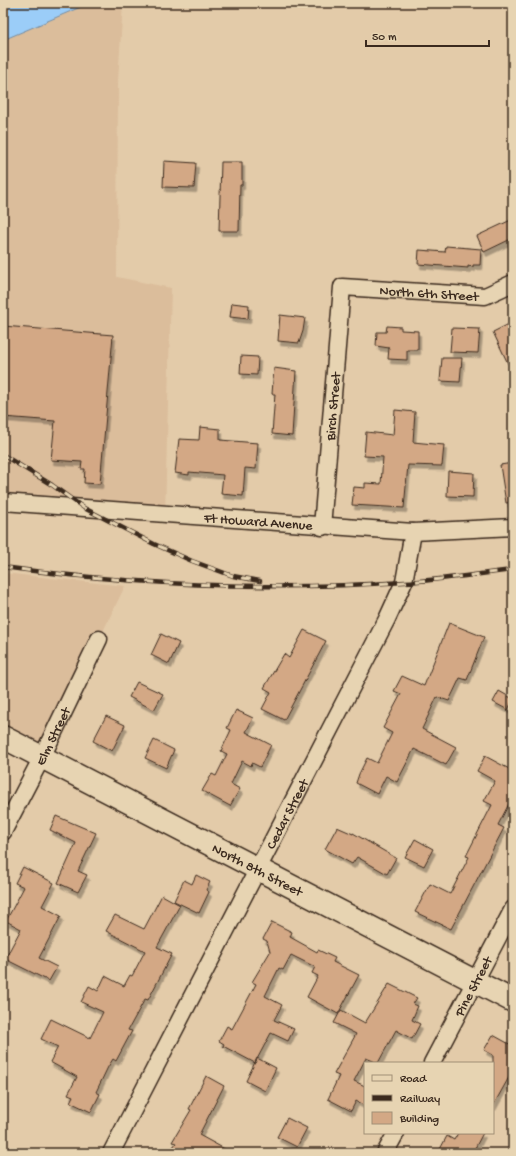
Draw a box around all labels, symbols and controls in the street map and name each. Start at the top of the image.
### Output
scale bar [366,22,489,48]
text: 50 m [372,31,397,45]
street label: North 6th Street [379,283,480,307]
street label: Birch Street [323,371,346,442]
street label: Ft Howard Avenue [202,511,314,536]
street label: Elm Street [33,704,76,769]
street label: Cedar Street [264,776,314,853]
street label: North 8th Street [209,841,306,902]
street label: Pine Street [452,953,498,1021]
legend [364,1062,494,1134]
text: Road [400,1073,427,1087]
text: Railway [400,1093,440,1107]
text: Building [399,1113,439,1127]

